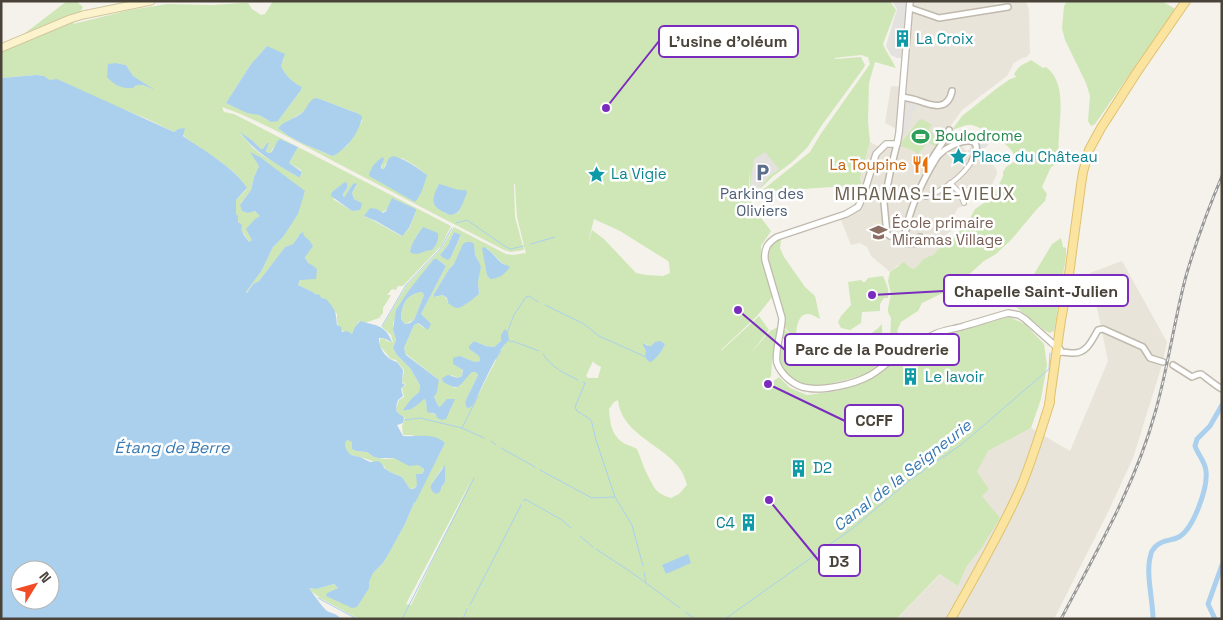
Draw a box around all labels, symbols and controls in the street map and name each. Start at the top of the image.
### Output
callout: L'usine d'oléum [659,26,798,57]
building icon: La Croix [892,29,912,49]
place label: La Croix [916,29,974,48]
text: L'usine d'oléum [669,31,787,52]
sports icon: Boulodrome [911,126,931,146]
place label: Boulodrome [935,126,1023,145]
place icon: Place du Château [948,147,968,167]
place label: Place du Château [972,147,1098,166]
place label: La Toupine [830,155,907,174]
restaurant icon: La Toupine [911,155,931,175]
parking icon: Parking des Oliviers [752,163,772,183]
place icon: La Vigie [587,164,607,184]
place label: La Vigie [611,164,667,183]
district label: MIRAMAS-LE-VIEUX [834,182,1016,205]
place label: Parking des Oliviers [720,184,804,220]
place label: École primaire Miramas Village [892,213,1003,249]
school or university icon: École primaire Miramas Village [868,222,888,242]
callout: Chapelle Saint-Julien [944,275,1128,306]
text: Chapelle Saint-Julien [954,281,1118,302]
callout: Parc de la Poudrerie [785,334,959,365]
text: Parc de la Poudrerie [795,339,949,360]
building icon: Le lavoir [901,367,921,387]
place label: Le lavoir [925,367,984,386]
callout: CCFF [845,405,903,436]
text: CCFF [855,410,893,431]
water label: Canal de la Seigneurie [829,415,976,536]
water label: Étang de Berre [115,437,230,458]
building icon: D2 [789,458,809,478]
place label: D2 [813,458,832,477]
place label: C4 [716,513,735,532]
building icon: C4 [739,513,759,533]
callout: D3 [819,545,860,576]
text: D3 [829,551,849,572]
north arrow [10,560,60,610]
text: N [35,568,55,586]

